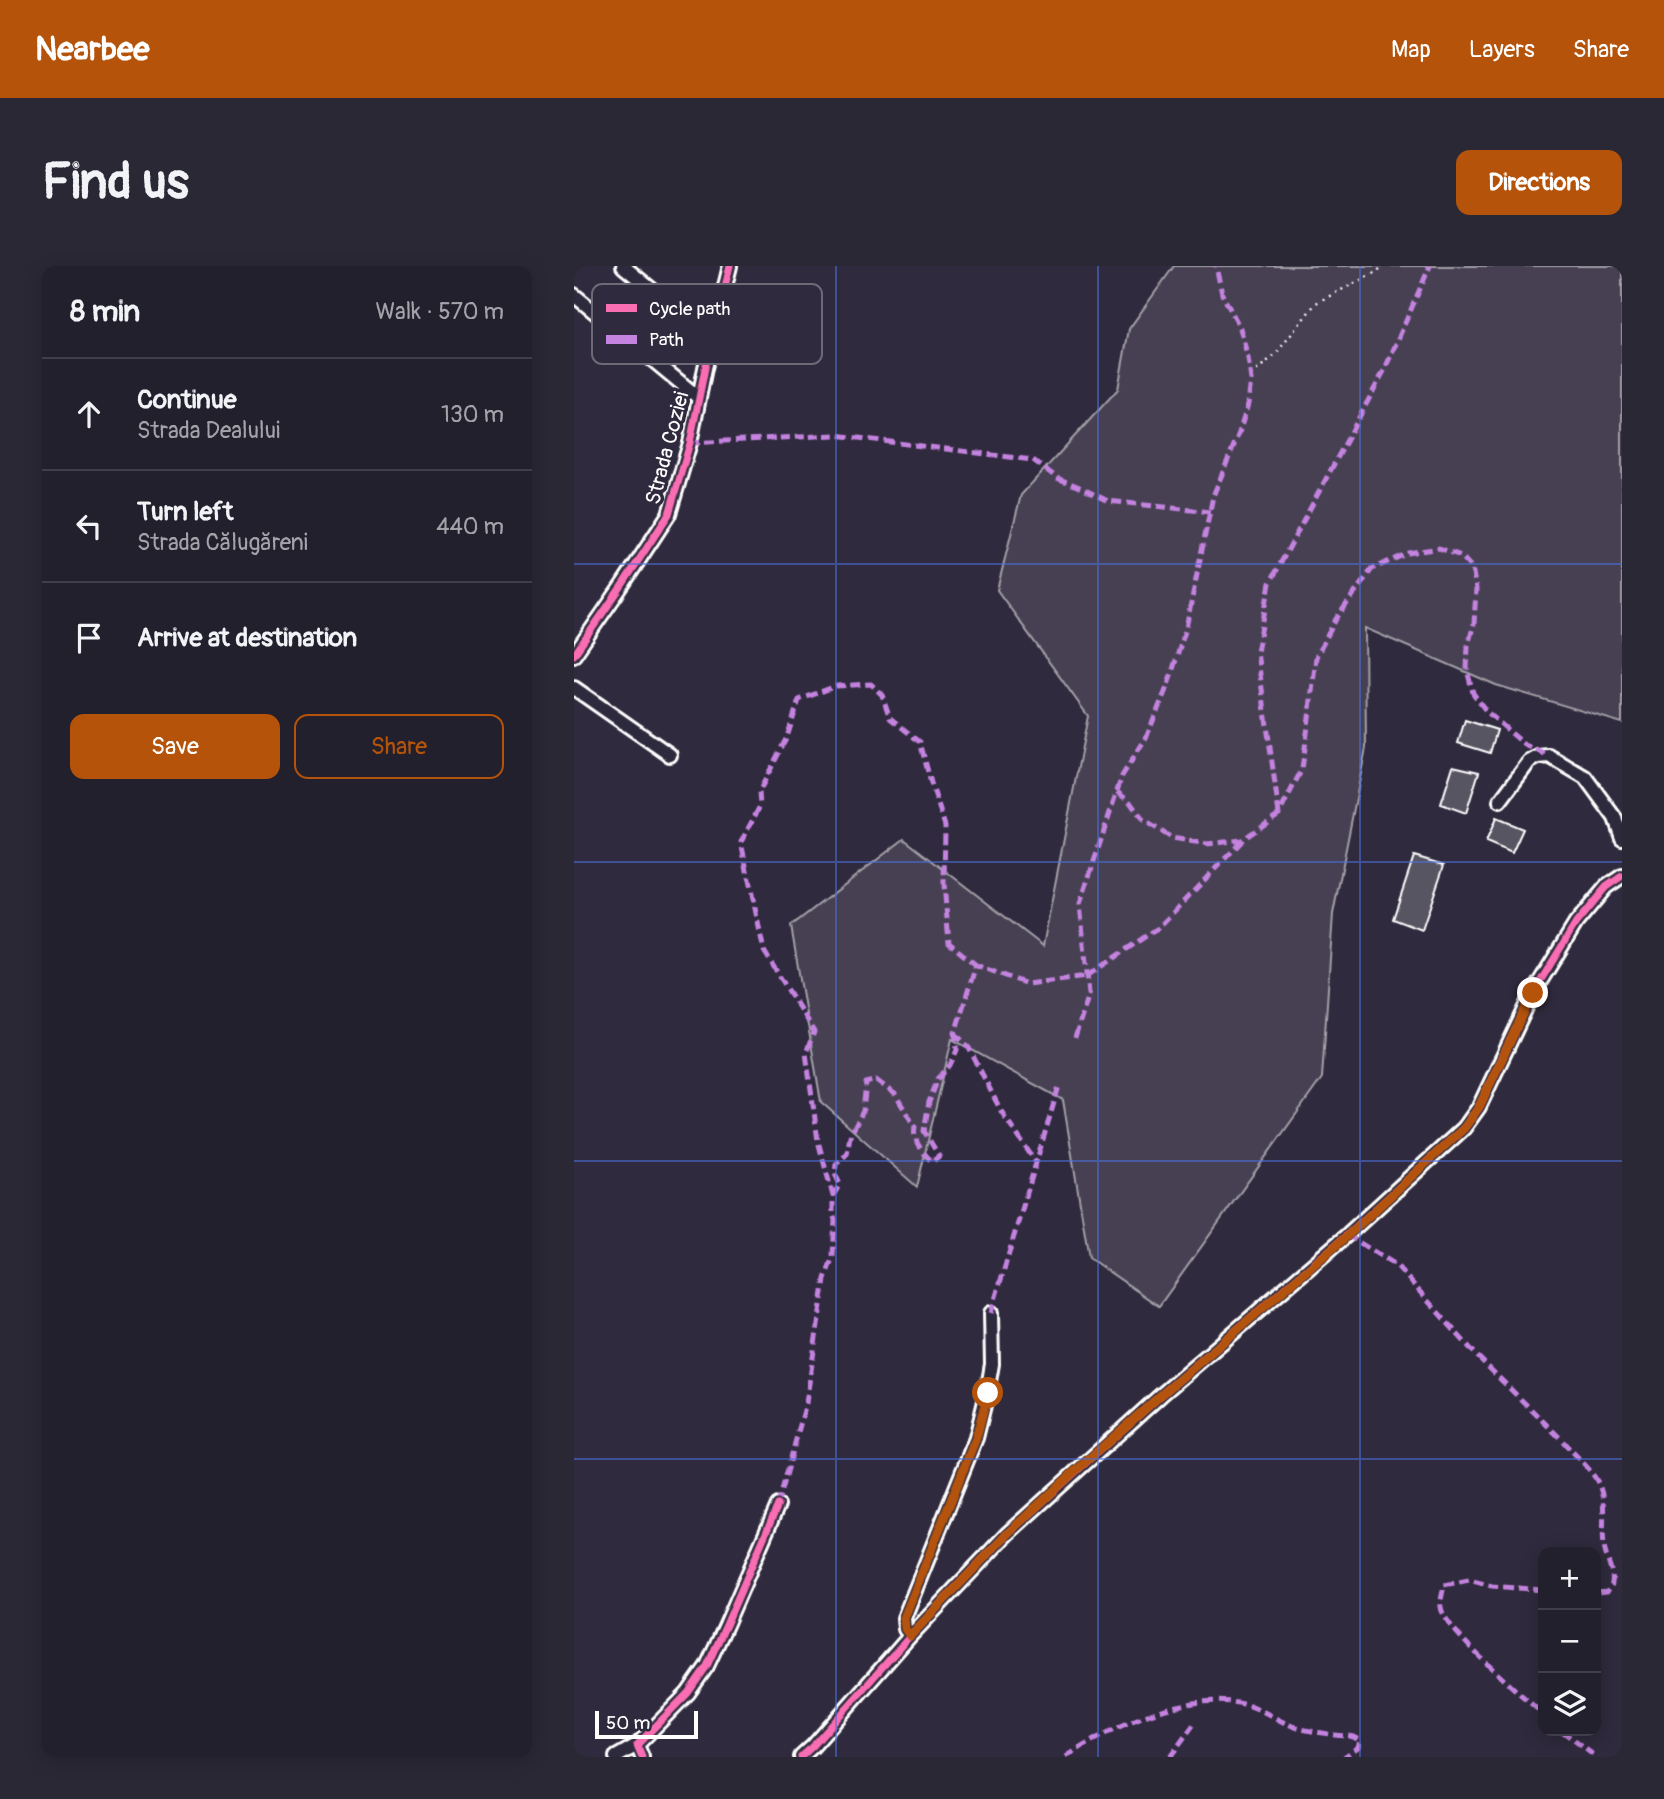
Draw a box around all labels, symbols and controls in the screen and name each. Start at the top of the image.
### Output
text: Nearbee [35,29,149,70]
text: Map [1391,35,1431,64]
text: Layers [1469,35,1535,64]
text: Share [1573,35,1629,64]
button: Directions [1456,150,1622,215]
text: Find us [42,152,189,213]
legend [592,284,822,364]
text: 8 min [70,293,140,330]
text: Walk · 570 m [375,297,504,326]
text: Cycle path [649,297,730,321]
text: Path [649,328,684,352]
text: Continue [137,384,237,416]
street label: Strada Coziei [639,389,696,507]
icon: ahead [70,395,108,433]
text: 130 m [441,400,504,429]
text: Strada Dealului [137,416,280,445]
text: Turn left [137,496,233,528]
icon: left [70,507,108,545]
text: 440 m [436,512,504,541]
text: Strada Călugăreni [137,528,308,557]
icon: arrive [70,619,108,657]
text: Arrive at destination [137,622,357,654]
button: Save [70,714,280,779]
button: Share [294,714,504,779]
route end [1517,977,1548,1008]
route start [972,1377,1003,1408]
map controls [1538,1547,1601,1736]
button: + [1538,1547,1601,1610]
button: − [1538,1610,1601,1673]
button: layers [1538,1673,1601,1736]
scale bar [595,1708,698,1740]
text: 50 m [606,1711,650,1735]

